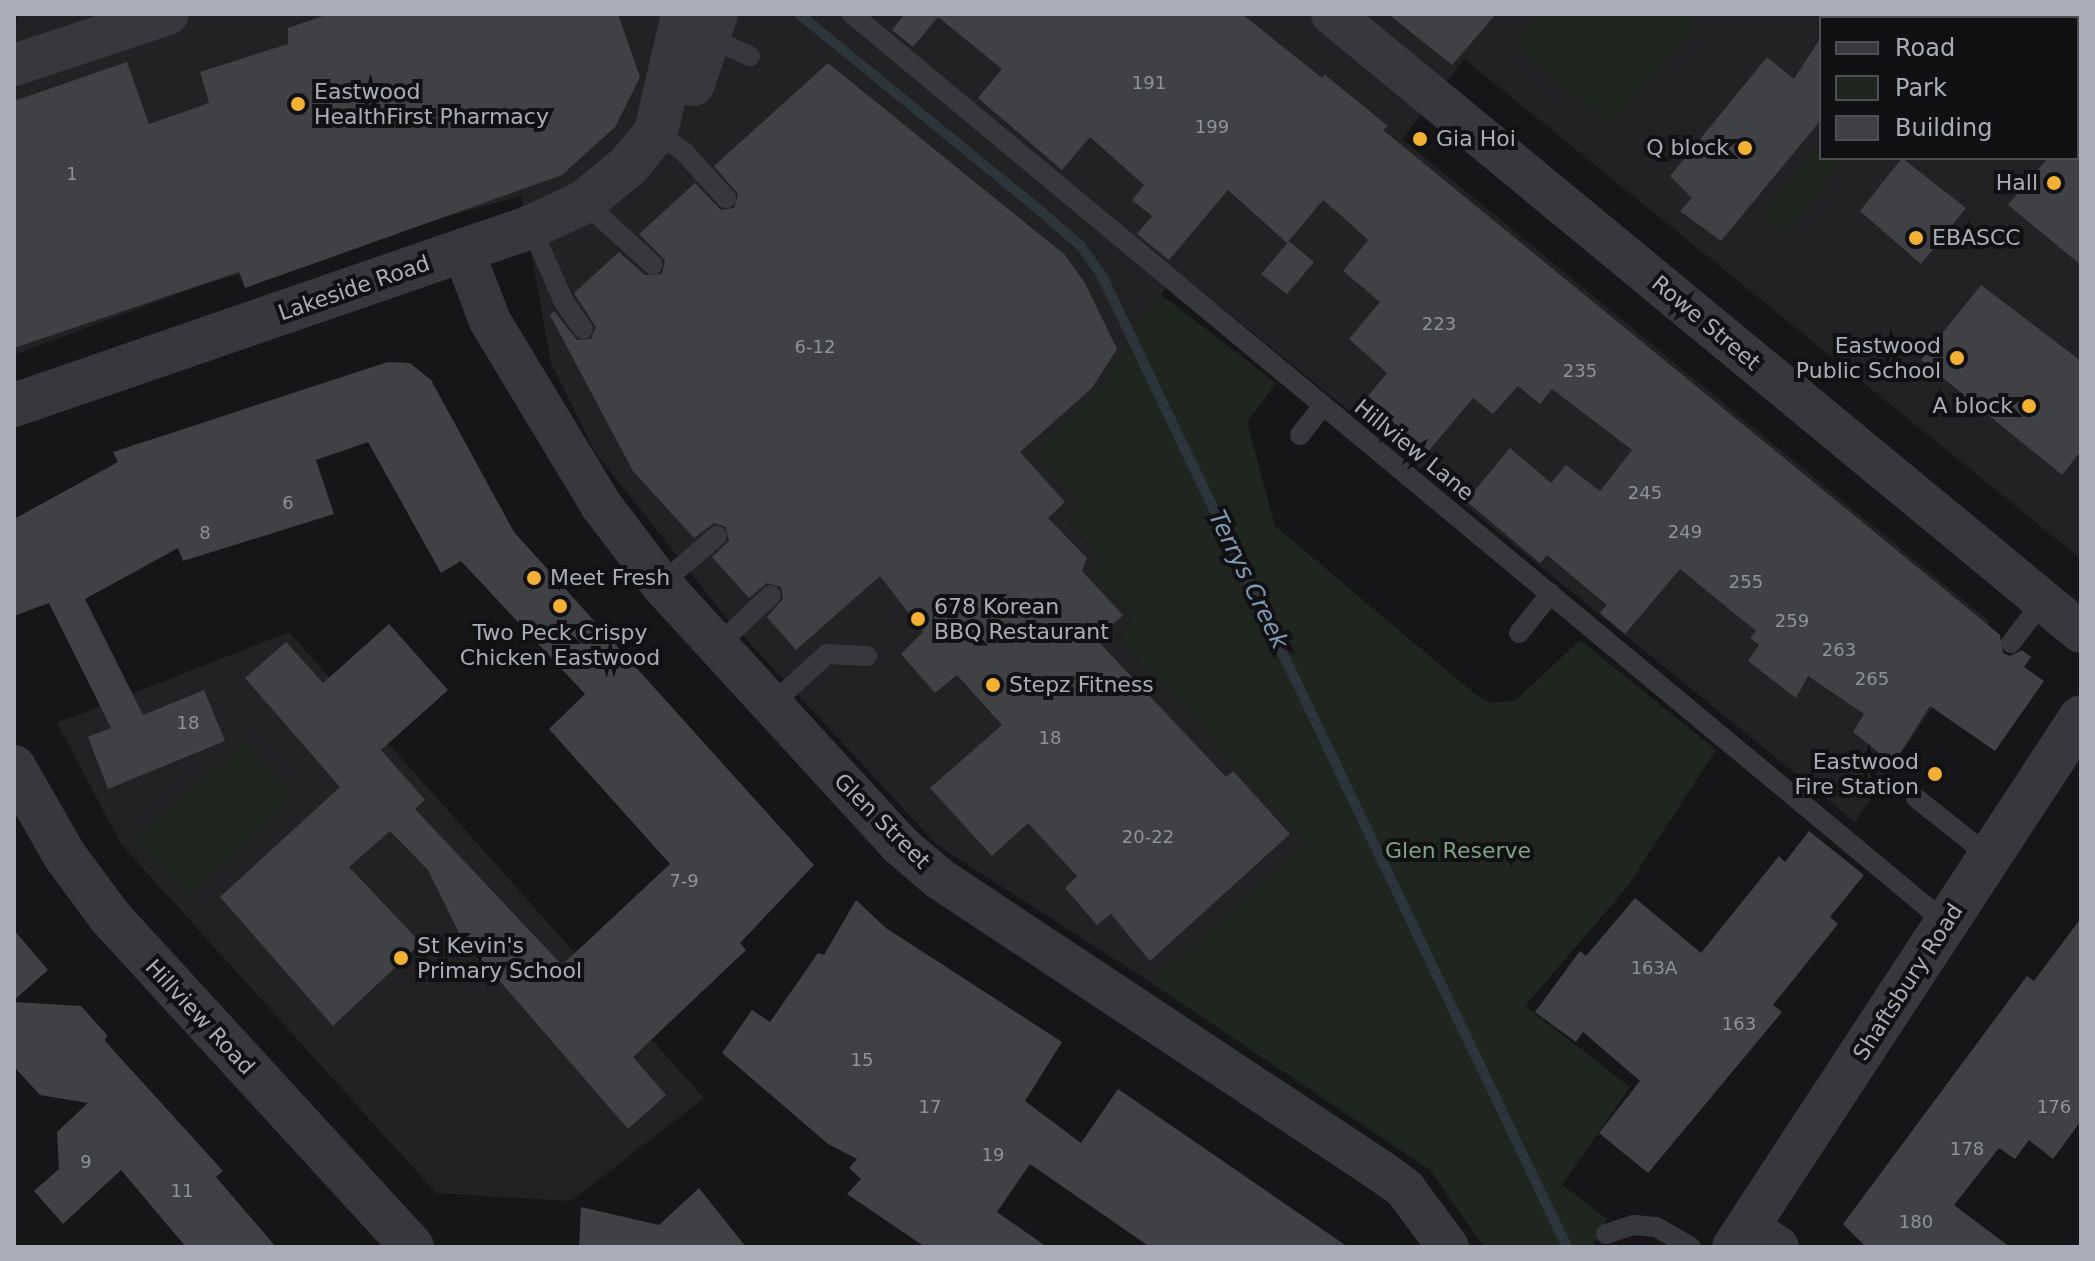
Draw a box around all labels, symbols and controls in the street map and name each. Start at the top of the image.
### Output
legend [1819,16,2079,160]
text: Road [1895,34,1955,62]
house number: 191 [1132,72,1166,94]
text: Park [1895,74,1947,102]
place label: Eastwood HealthFirst Pharmacy [314,78,549,130]
marker: Eastwood HealthFirst Pharmacy [289,95,307,113]
text: Building [1895,114,1992,142]
house number: 199 [1195,116,1229,138]
place label: Gia Hoi [1436,126,1516,152]
marker: Gia Hoi [1411,130,1429,148]
place label: Q block [1646,135,1729,161]
marker: Q block [1736,139,1754,157]
house number: 1 [66,163,78,185]
place label: Hall [1996,170,2038,196]
marker: Hall [2045,174,2063,192]
place label: EBASCC [1932,225,2021,251]
marker: EBASCC [1907,229,1925,247]
street label: Lakeside Road [275,250,433,326]
street label: Rowe Street [1647,270,1765,376]
house number: 223 [1422,313,1456,335]
place label: Eastwood Public School [1796,332,1941,384]
house number: 6-12 [795,336,835,358]
marker: Eastwood Public School [1948,349,1966,367]
house number: 235 [1563,360,1597,382]
place label: A block [1933,393,2013,419]
street label: Hillview Lane [1349,394,1479,506]
marker: A block [2020,397,2038,415]
house number: 245 [1628,482,1662,504]
house number: 6 [282,492,294,514]
water label: Terrys Creek [1202,506,1294,654]
house number: 249 [1668,521,1702,543]
house number: 8 [199,522,211,544]
place label: Meet Fresh [550,565,670,591]
marker: Meet Fresh [525,569,543,587]
house number: 255 [1729,571,1763,593]
place label: 678 Korean BBQ Restaurant [934,593,1109,644]
marker: Two Peck Crispy Chicken Eastwood [551,597,569,615]
marker: 678 Korean BBQ Restaurant [909,610,927,628]
house number: 259 [1775,610,1809,632]
place label: Two Peck Crispy Chicken Eastwood [460,619,660,670]
house number: 263 [1822,639,1856,661]
house number: 265 [1855,668,1889,690]
place label: Stepz Fitness [1009,672,1154,698]
marker: Stepz Fitness [984,676,1002,694]
house number: 18 [177,712,199,734]
house number: 18 [1039,727,1061,749]
place label: Eastwood Fire Station [1795,748,1919,800]
marker: Eastwood Fire Station [1926,765,1944,783]
street label: Glen Street [829,768,935,874]
house number: 20-22 [1122,826,1174,848]
park label: Glen Reserve [1385,838,1531,864]
house number: 7-9 [669,870,699,892]
street label: Shaftsbury Road [1848,899,1968,1065]
place label: St Kevin's Primary School [417,932,582,984]
marker: St Kevin's Primary School [392,949,410,967]
street label: Hillview Road [140,954,260,1080]
house number: 163A [1631,957,1677,979]
house number: 163 [1722,1013,1756,1035]
house number: 15 [851,1049,873,1071]
house number: 17 [919,1096,941,1118]
house number: 176 [2037,1096,2071,1118]
house number: 178 [1950,1138,1984,1160]
house number: 19 [982,1144,1004,1166]
house number: 9 [80,1151,92,1173]
house number: 11 [171,1180,193,1202]
house number: 180 [1899,1211,1933,1233]

